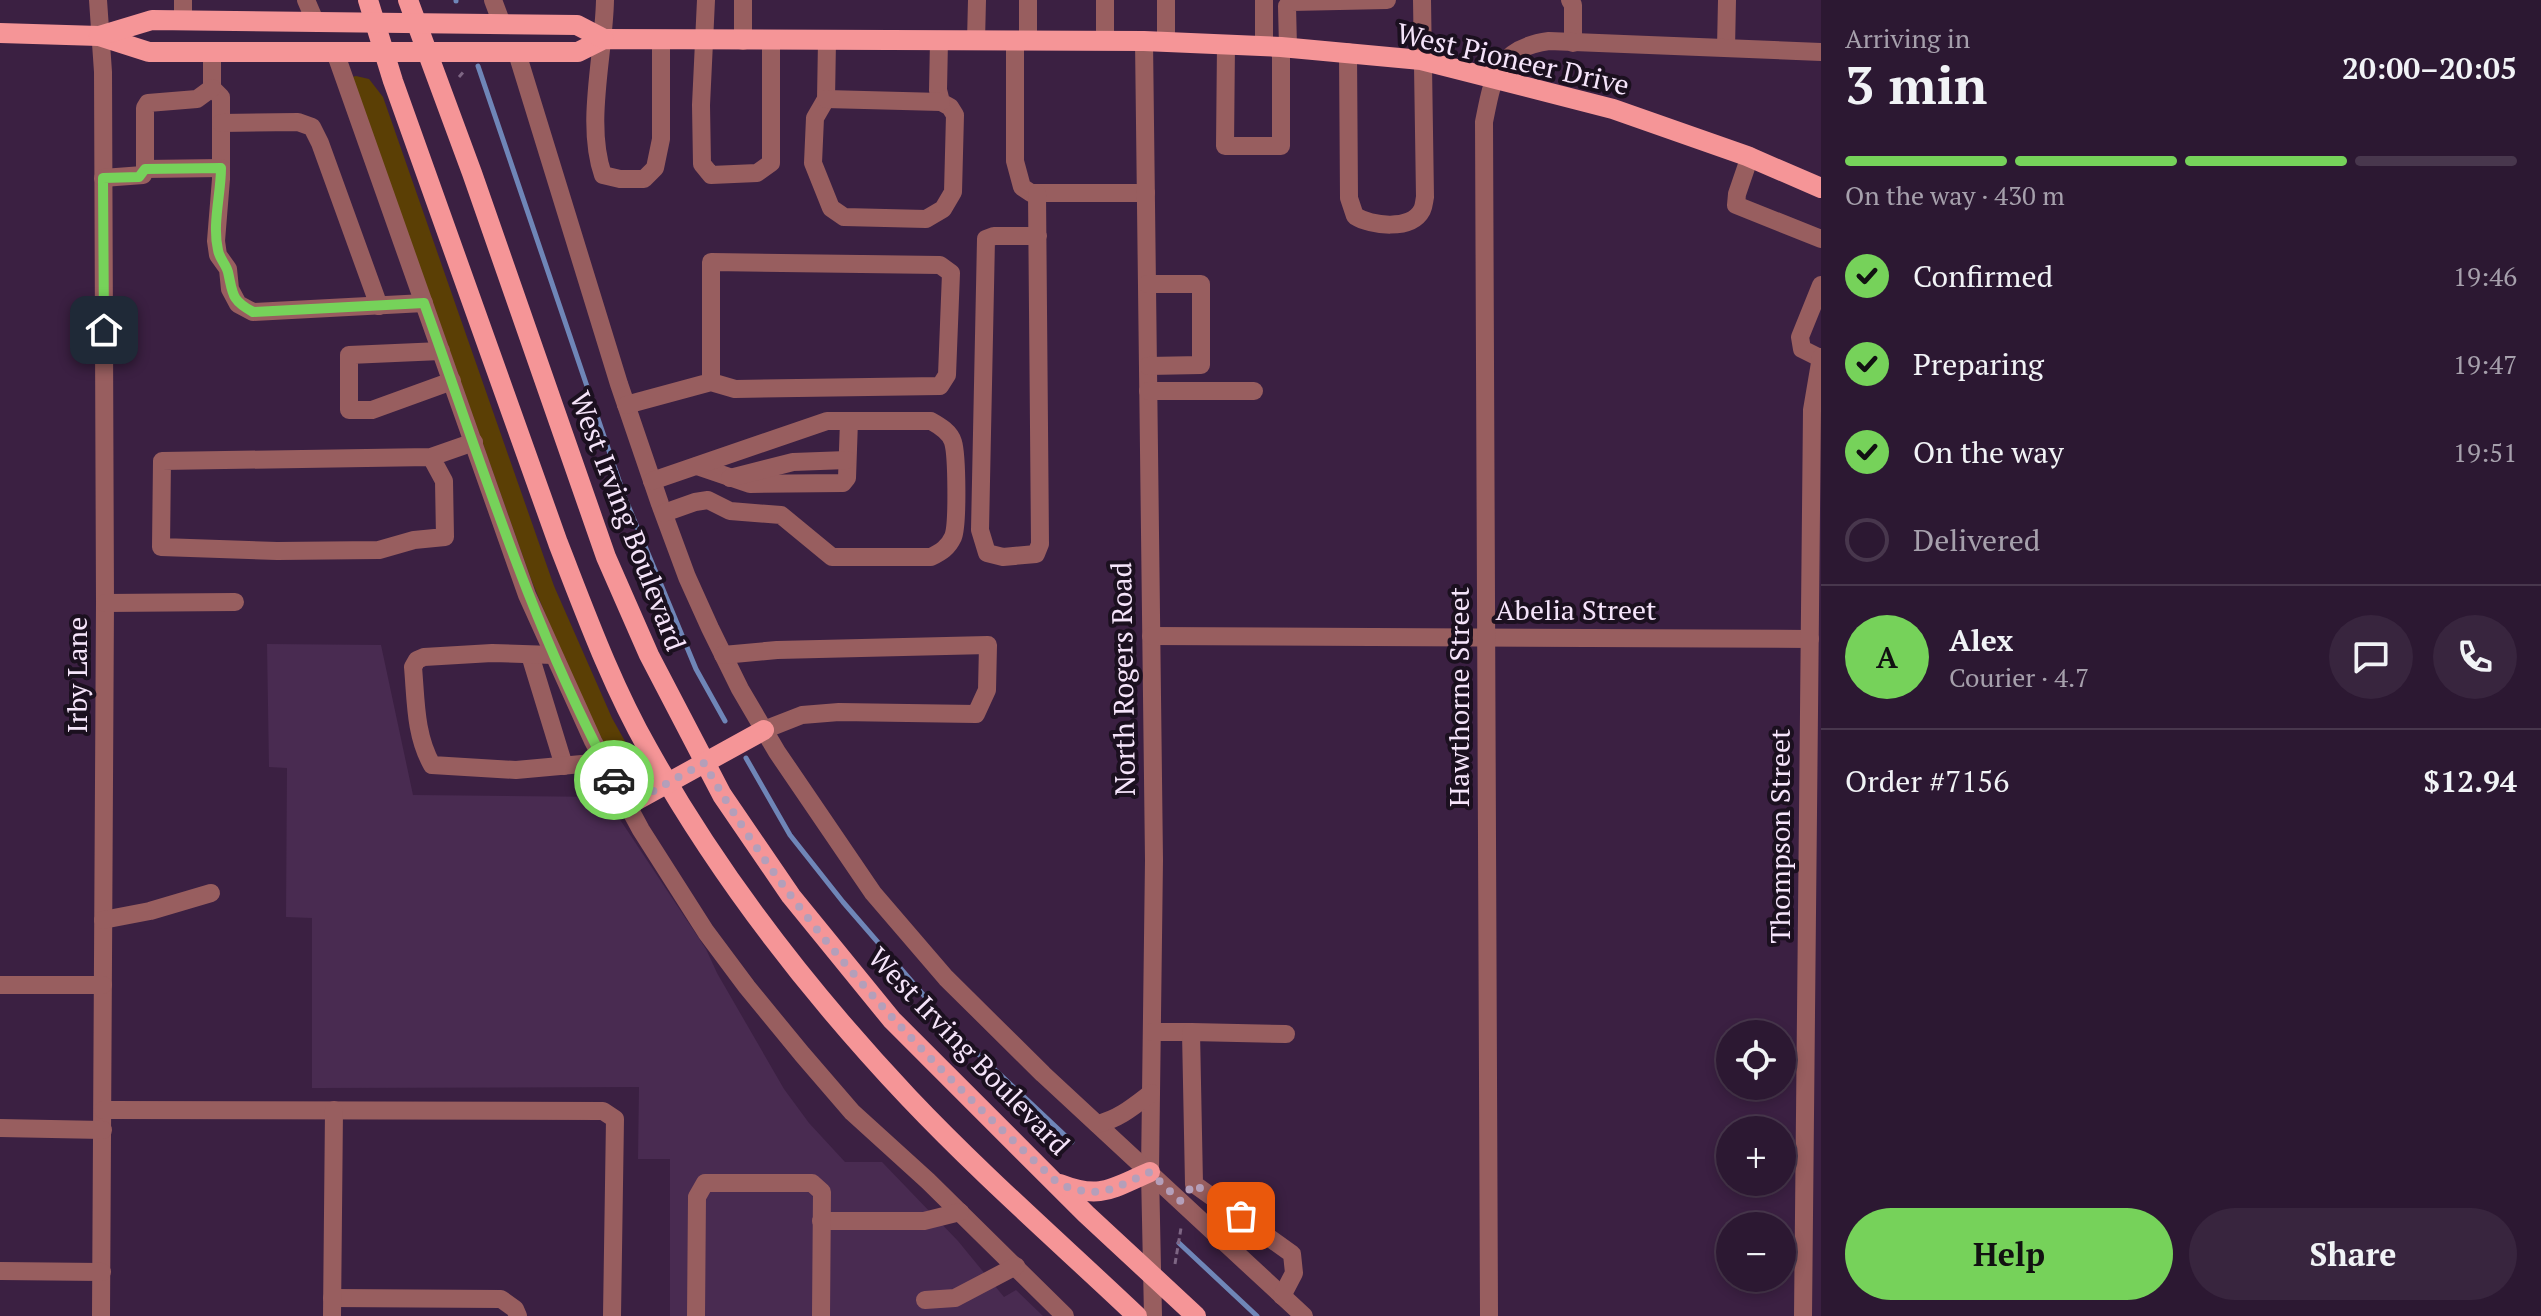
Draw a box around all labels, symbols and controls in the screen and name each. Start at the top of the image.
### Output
street label: West Pioneer Drive [1393,14,1633,103]
text: Arriving in [1845,21,1970,55]
text: 20:00–20:05 [2342,48,2517,88]
text: 3 min [1845,50,1987,119]
text: On the way · 430 m [1845,178,2065,212]
icon: check [1845,254,1889,298]
text: Confirmed [1913,256,2053,296]
text: 19:46 [2453,259,2517,293]
pin [70,296,138,364]
icon: home [82,308,126,352]
icon: check [1845,342,1889,386]
text: Preparing [1913,344,2044,384]
text: 19:47 [2453,347,2517,381]
street label: West Irving Boulevard [562,386,695,656]
icon: check [1845,430,1889,474]
text: On the way [1913,432,2064,472]
text: 19:51 [2453,435,2517,469]
text: Delivered [1913,520,2040,560]
street label: North Rogers Road [1102,562,1143,796]
street label: Hawthorne Street [1440,586,1477,807]
street label: Abelia Street [1496,591,1657,628]
button: chat [2329,615,2413,699]
button: phone [2433,615,2517,699]
street label: Irby Lane [58,617,95,733]
text: Alex [1949,620,2013,660]
text: A [1876,637,1898,677]
text: Courier · 4.7 [1949,660,2089,694]
street label: Thompson Street [1761,728,1798,944]
courier [574,740,654,820]
icon: car [592,758,636,802]
text: Order #7156 [1845,761,2009,801]
text: $12.94 [2423,761,2517,801]
street label: West Irving Boulevard [861,939,1078,1162]
map controls [1716,1020,1796,1292]
button: locate [1716,1020,1796,1100]
button: + [1716,1116,1796,1196]
pin [1207,1182,1275,1250]
icon: bag [1219,1194,1263,1238]
button: Help [1845,1208,2173,1300]
button: Share [2189,1208,2517,1300]
button: − [1716,1212,1796,1292]

